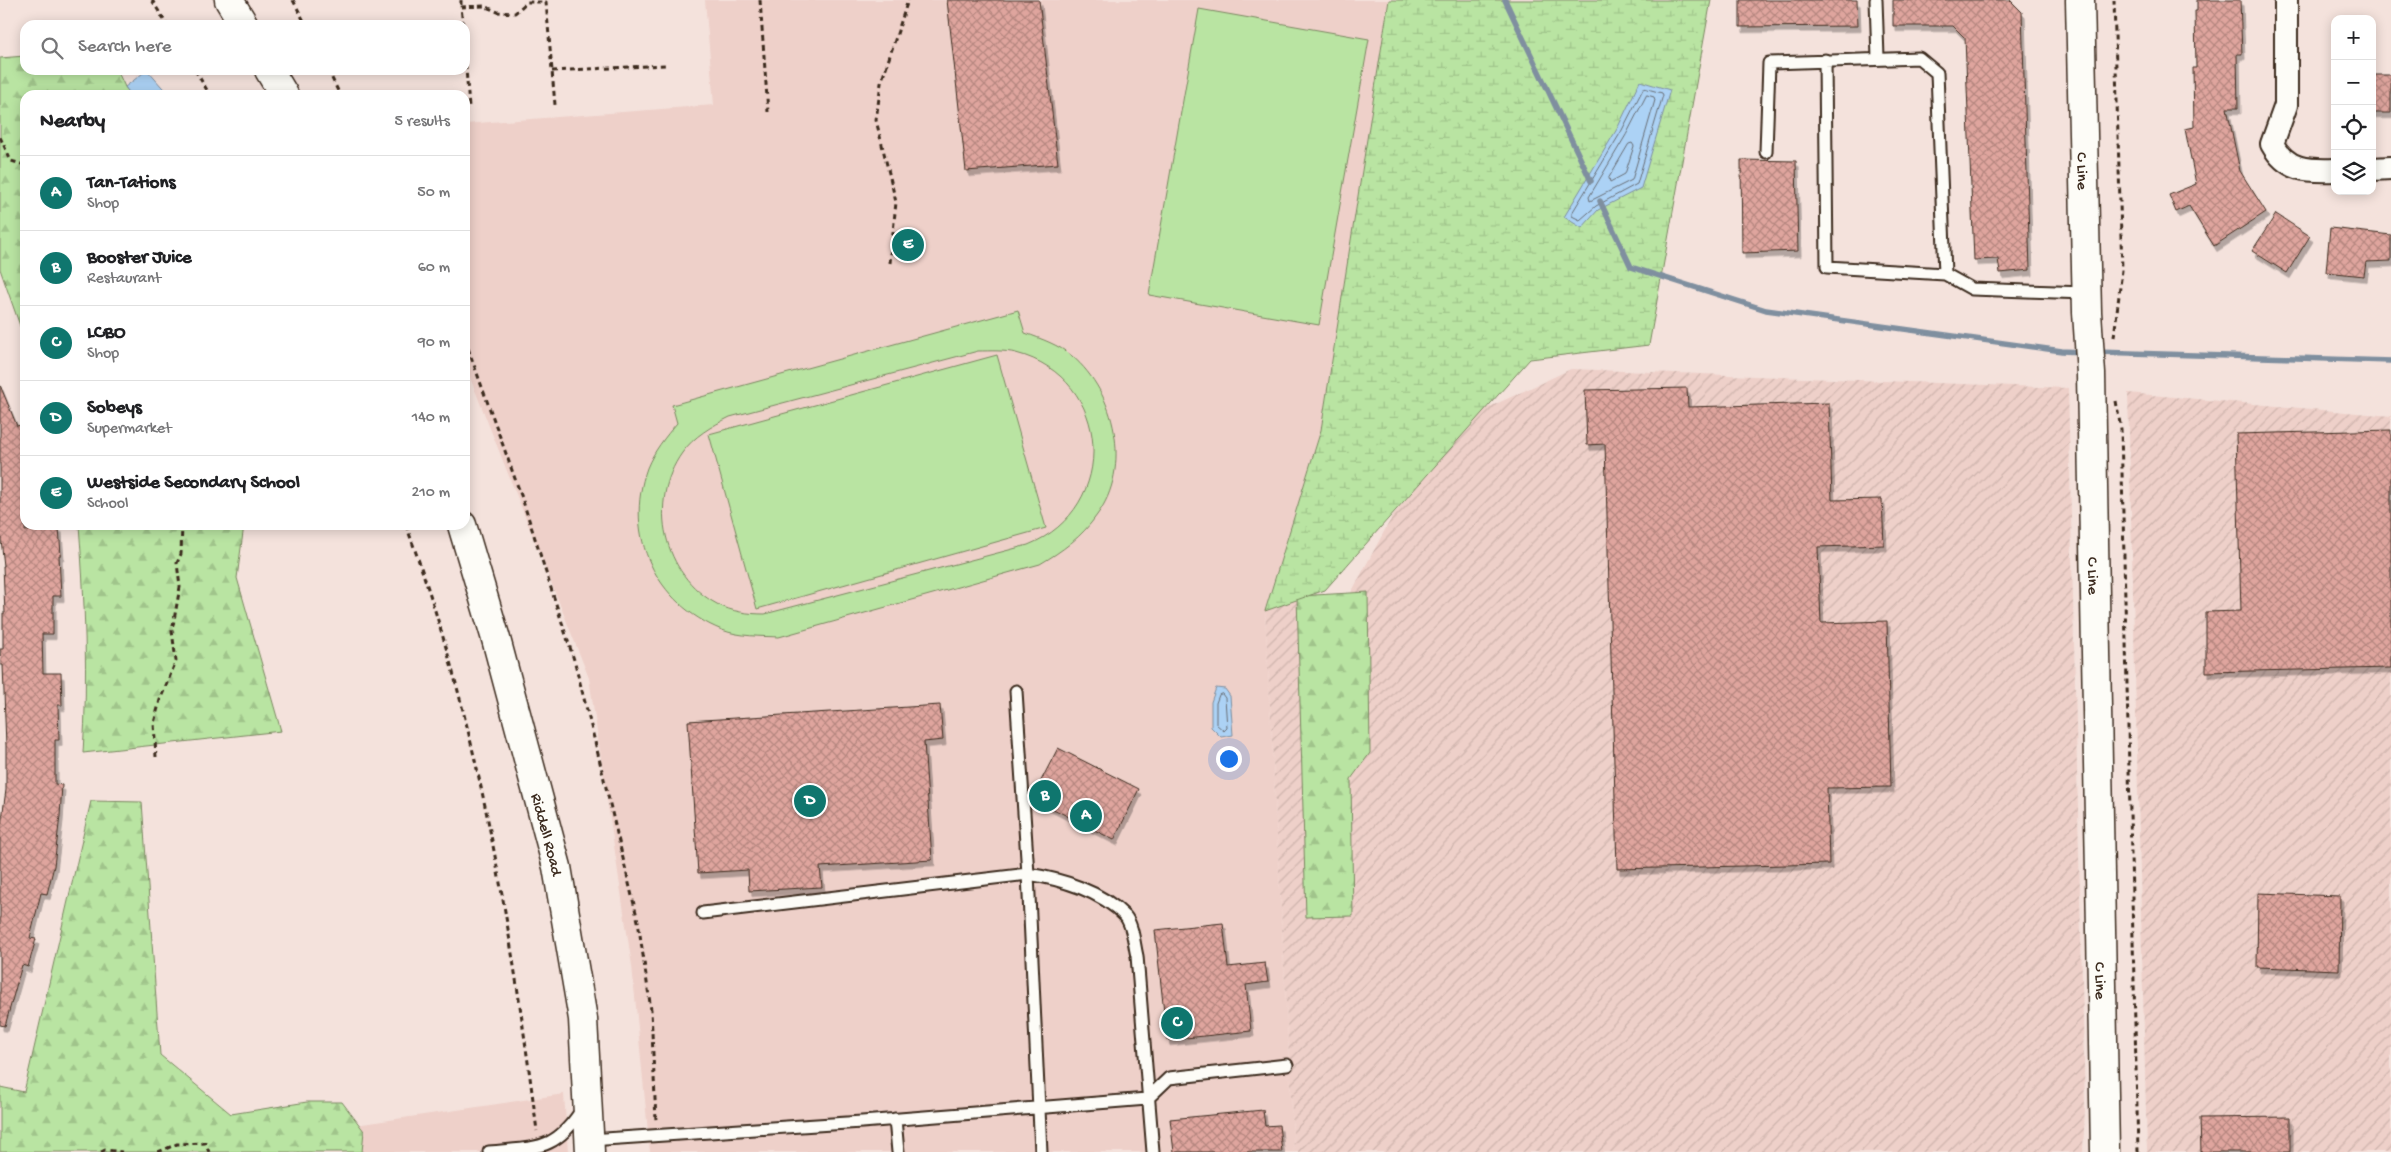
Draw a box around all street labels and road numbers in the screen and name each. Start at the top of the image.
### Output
street label: C Line [2070,152,2090,191]
street label: C Line [2081,557,2101,596]
street label: Riddell Road [525,792,565,879]
street label: C Line [2089,962,2108,1000]

